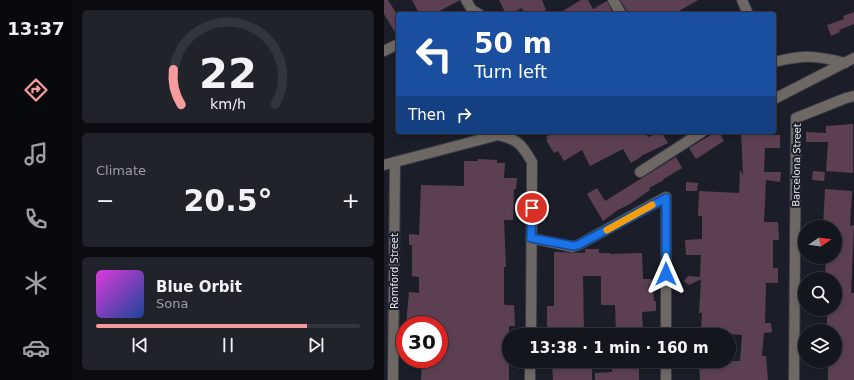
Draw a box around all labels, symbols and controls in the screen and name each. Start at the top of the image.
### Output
text: 13:37 [7,18,65,39]
text: 50 m [474,27,552,60]
icon: left [408,28,460,80]
text: 22 [199,48,257,97]
text: Turn left [474,61,547,82]
icon: directions [22,76,50,104]
text: km/h [210,95,246,111]
icon: right [453,104,475,126]
text: Then [408,106,445,124]
street label: Barcelona Street [790,123,803,207]
icon: music [22,140,50,168]
text: Climate [96,163,146,178]
text: 20.5° [183,183,273,218]
text: − [96,188,114,213]
text: + [342,188,360,213]
pin [515,191,549,225]
icon: arrive [521,197,543,219]
icon: phone [22,205,50,233]
north arrow [798,220,842,264]
map controls [798,220,842,368]
street label: Romford Street [389,233,400,309]
position arrow [645,253,687,295]
icon: climate [22,269,50,297]
button: search [798,272,842,316]
text: Blue Orbit [156,278,242,296]
text: Sona [156,296,188,311]
speed limit sign: 30 [396,316,448,368]
button: layers [798,324,842,368]
icon: car [22,334,50,362]
icon: previous [129,334,151,356]
icon: pause [217,334,239,356]
icon: next [305,334,327,356]
text: 13:38 · 1 min · 160 m [529,339,709,357]

